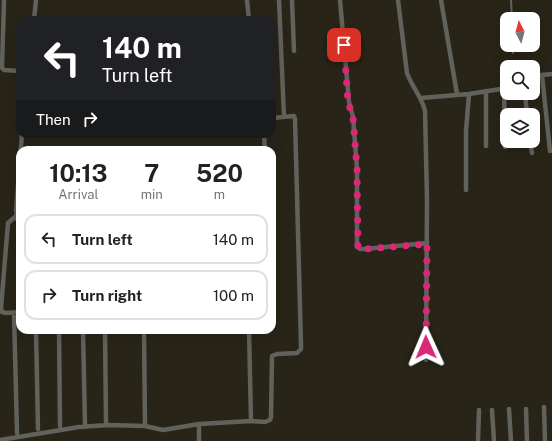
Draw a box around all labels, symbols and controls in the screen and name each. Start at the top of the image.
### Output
north arrow [500,12,540,52]
map controls [500,12,540,148]
pin [327,28,361,62]
text: 140 m [102,31,182,64]
icon: left [36,32,88,84]
icon: arrive [333,34,355,56]
button: search [500,60,540,100]
text: Turn left [102,65,172,86]
icon: right [79,108,101,130]
button: layers [500,108,540,148]
text: Then [36,111,71,128]
text: 10:13 [49,159,108,187]
text: 7 [144,159,159,187]
text: 520 [196,159,243,187]
text: Arrival [58,187,98,202]
text: min [141,187,163,202]
text: m [214,187,225,202]
icon: left [38,228,60,250]
text: Turn left [72,231,133,248]
text: 140 m [213,231,254,248]
icon: right [38,284,60,306]
text: Turn right [72,287,142,304]
text: 100 m [213,287,254,304]
position arrow [405,326,447,368]

